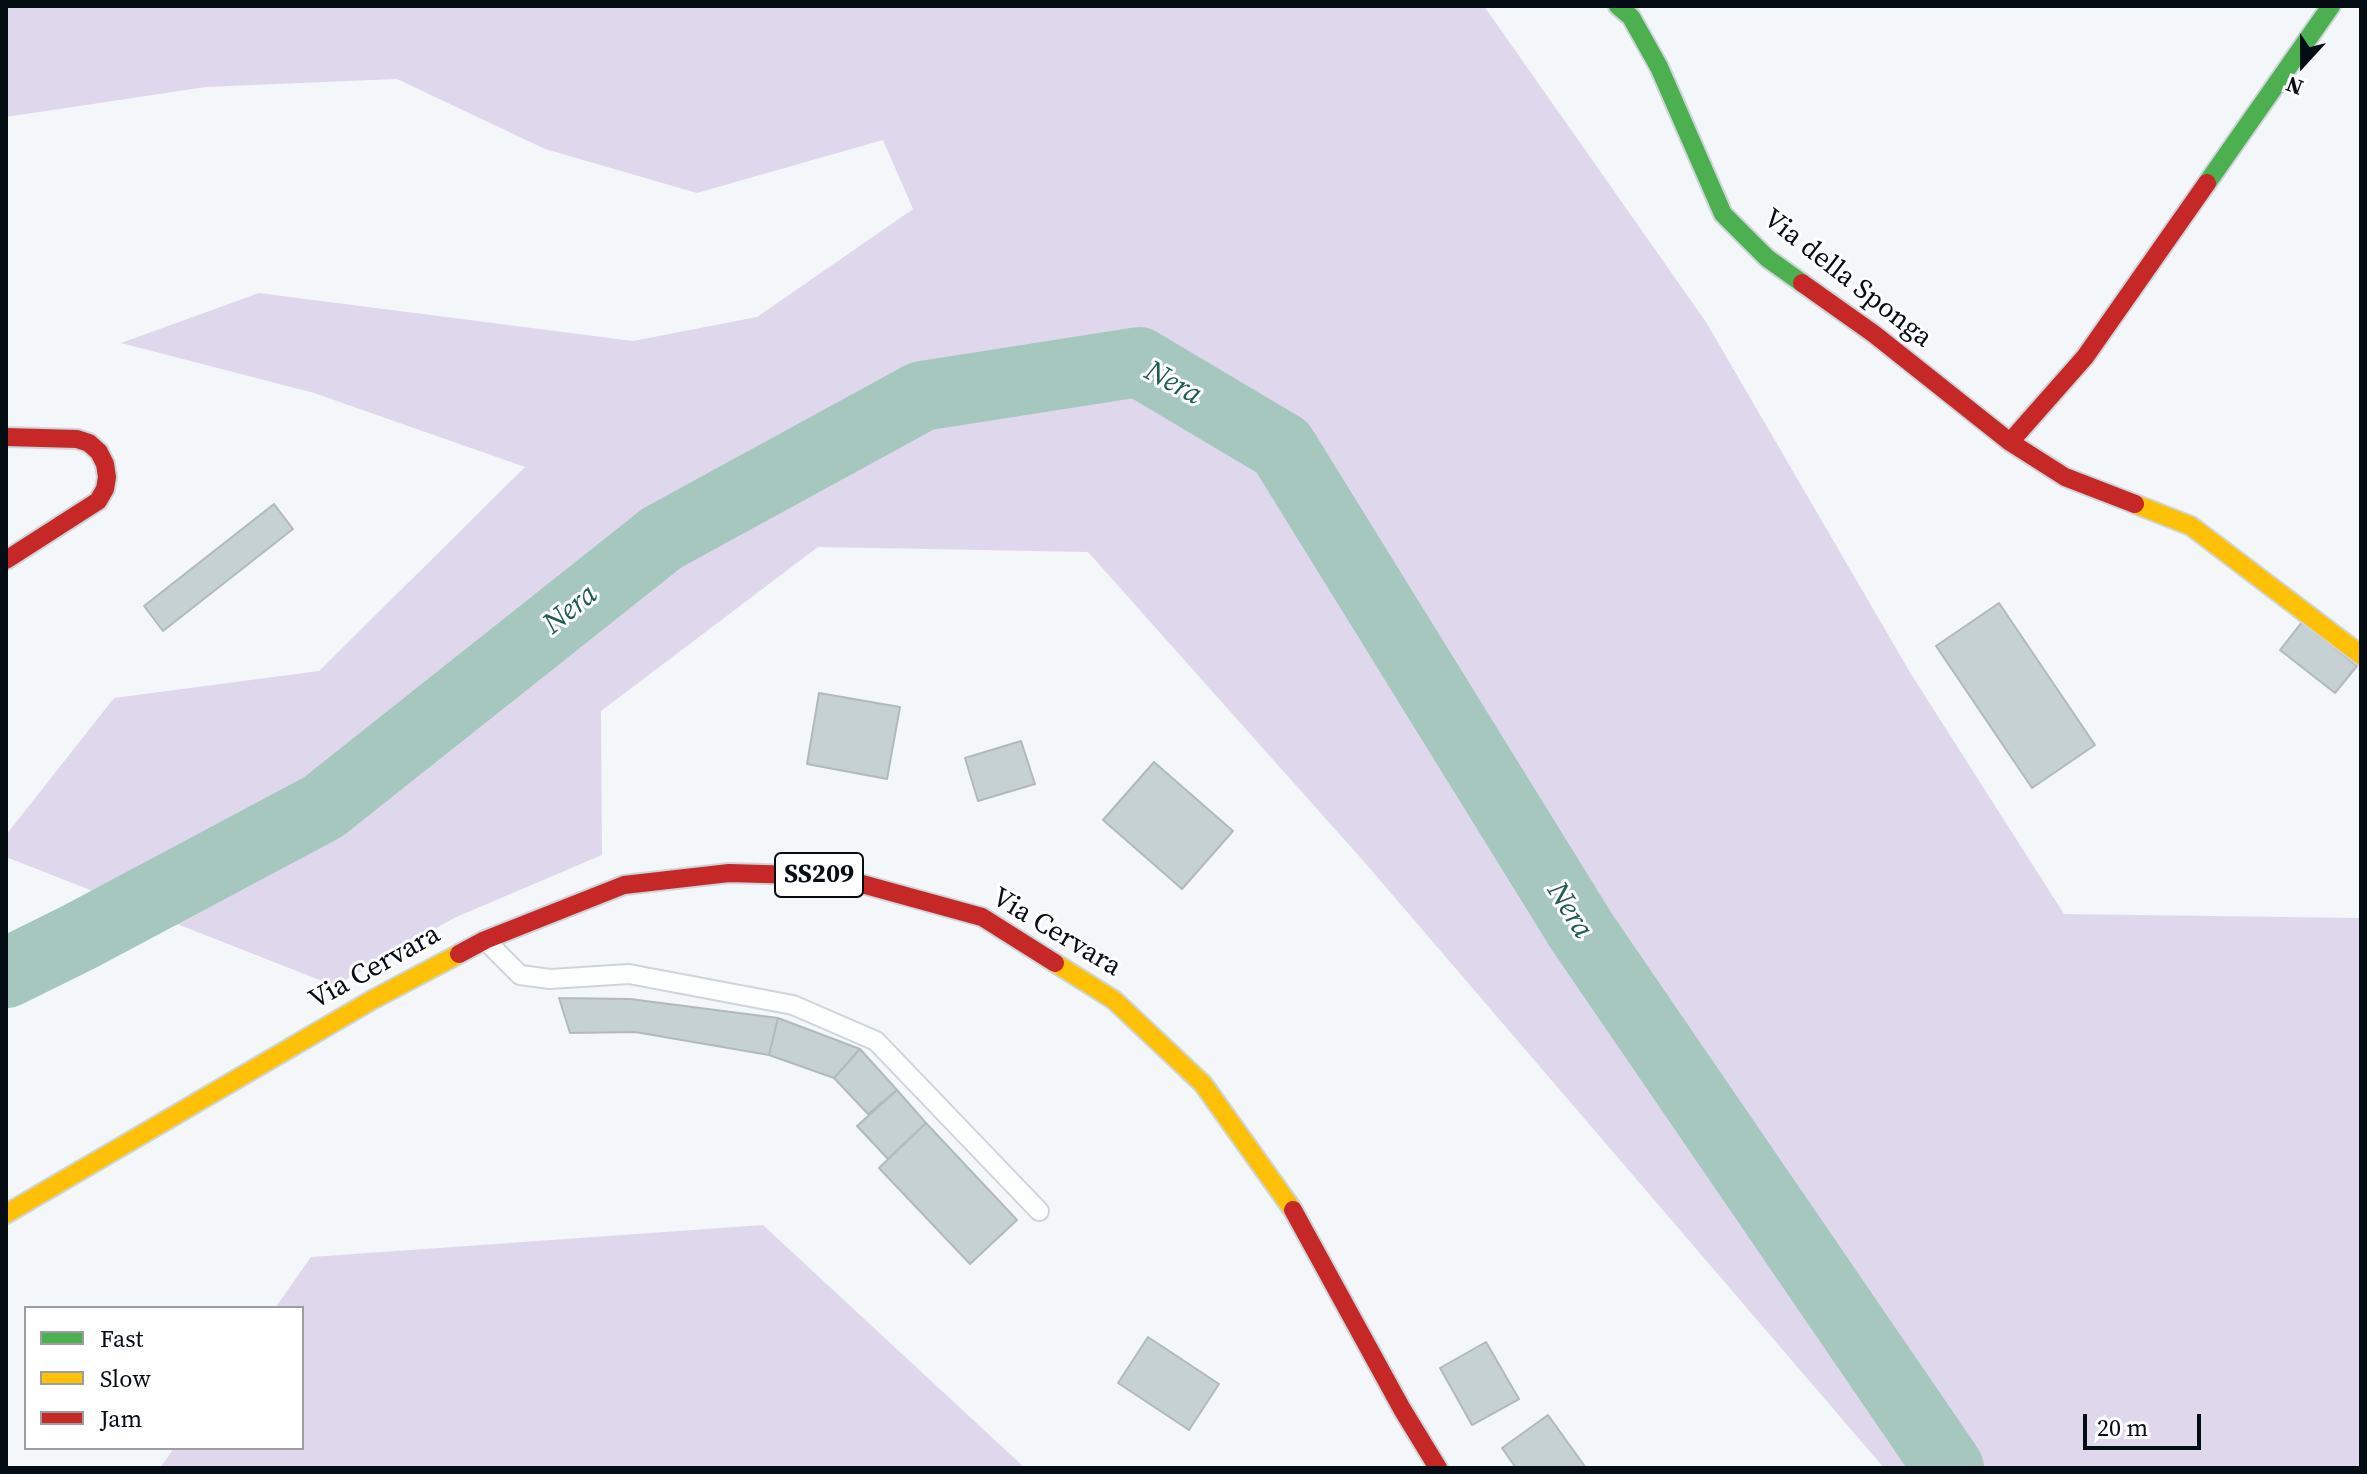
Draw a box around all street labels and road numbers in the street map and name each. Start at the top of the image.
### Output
street label: Via della Sponga [1756,203,1938,355]
road number: SS209 [775,853,863,897]
street label: Via Cervara [985,881,1127,985]
street label: Via Cervara [304,918,446,1018]

